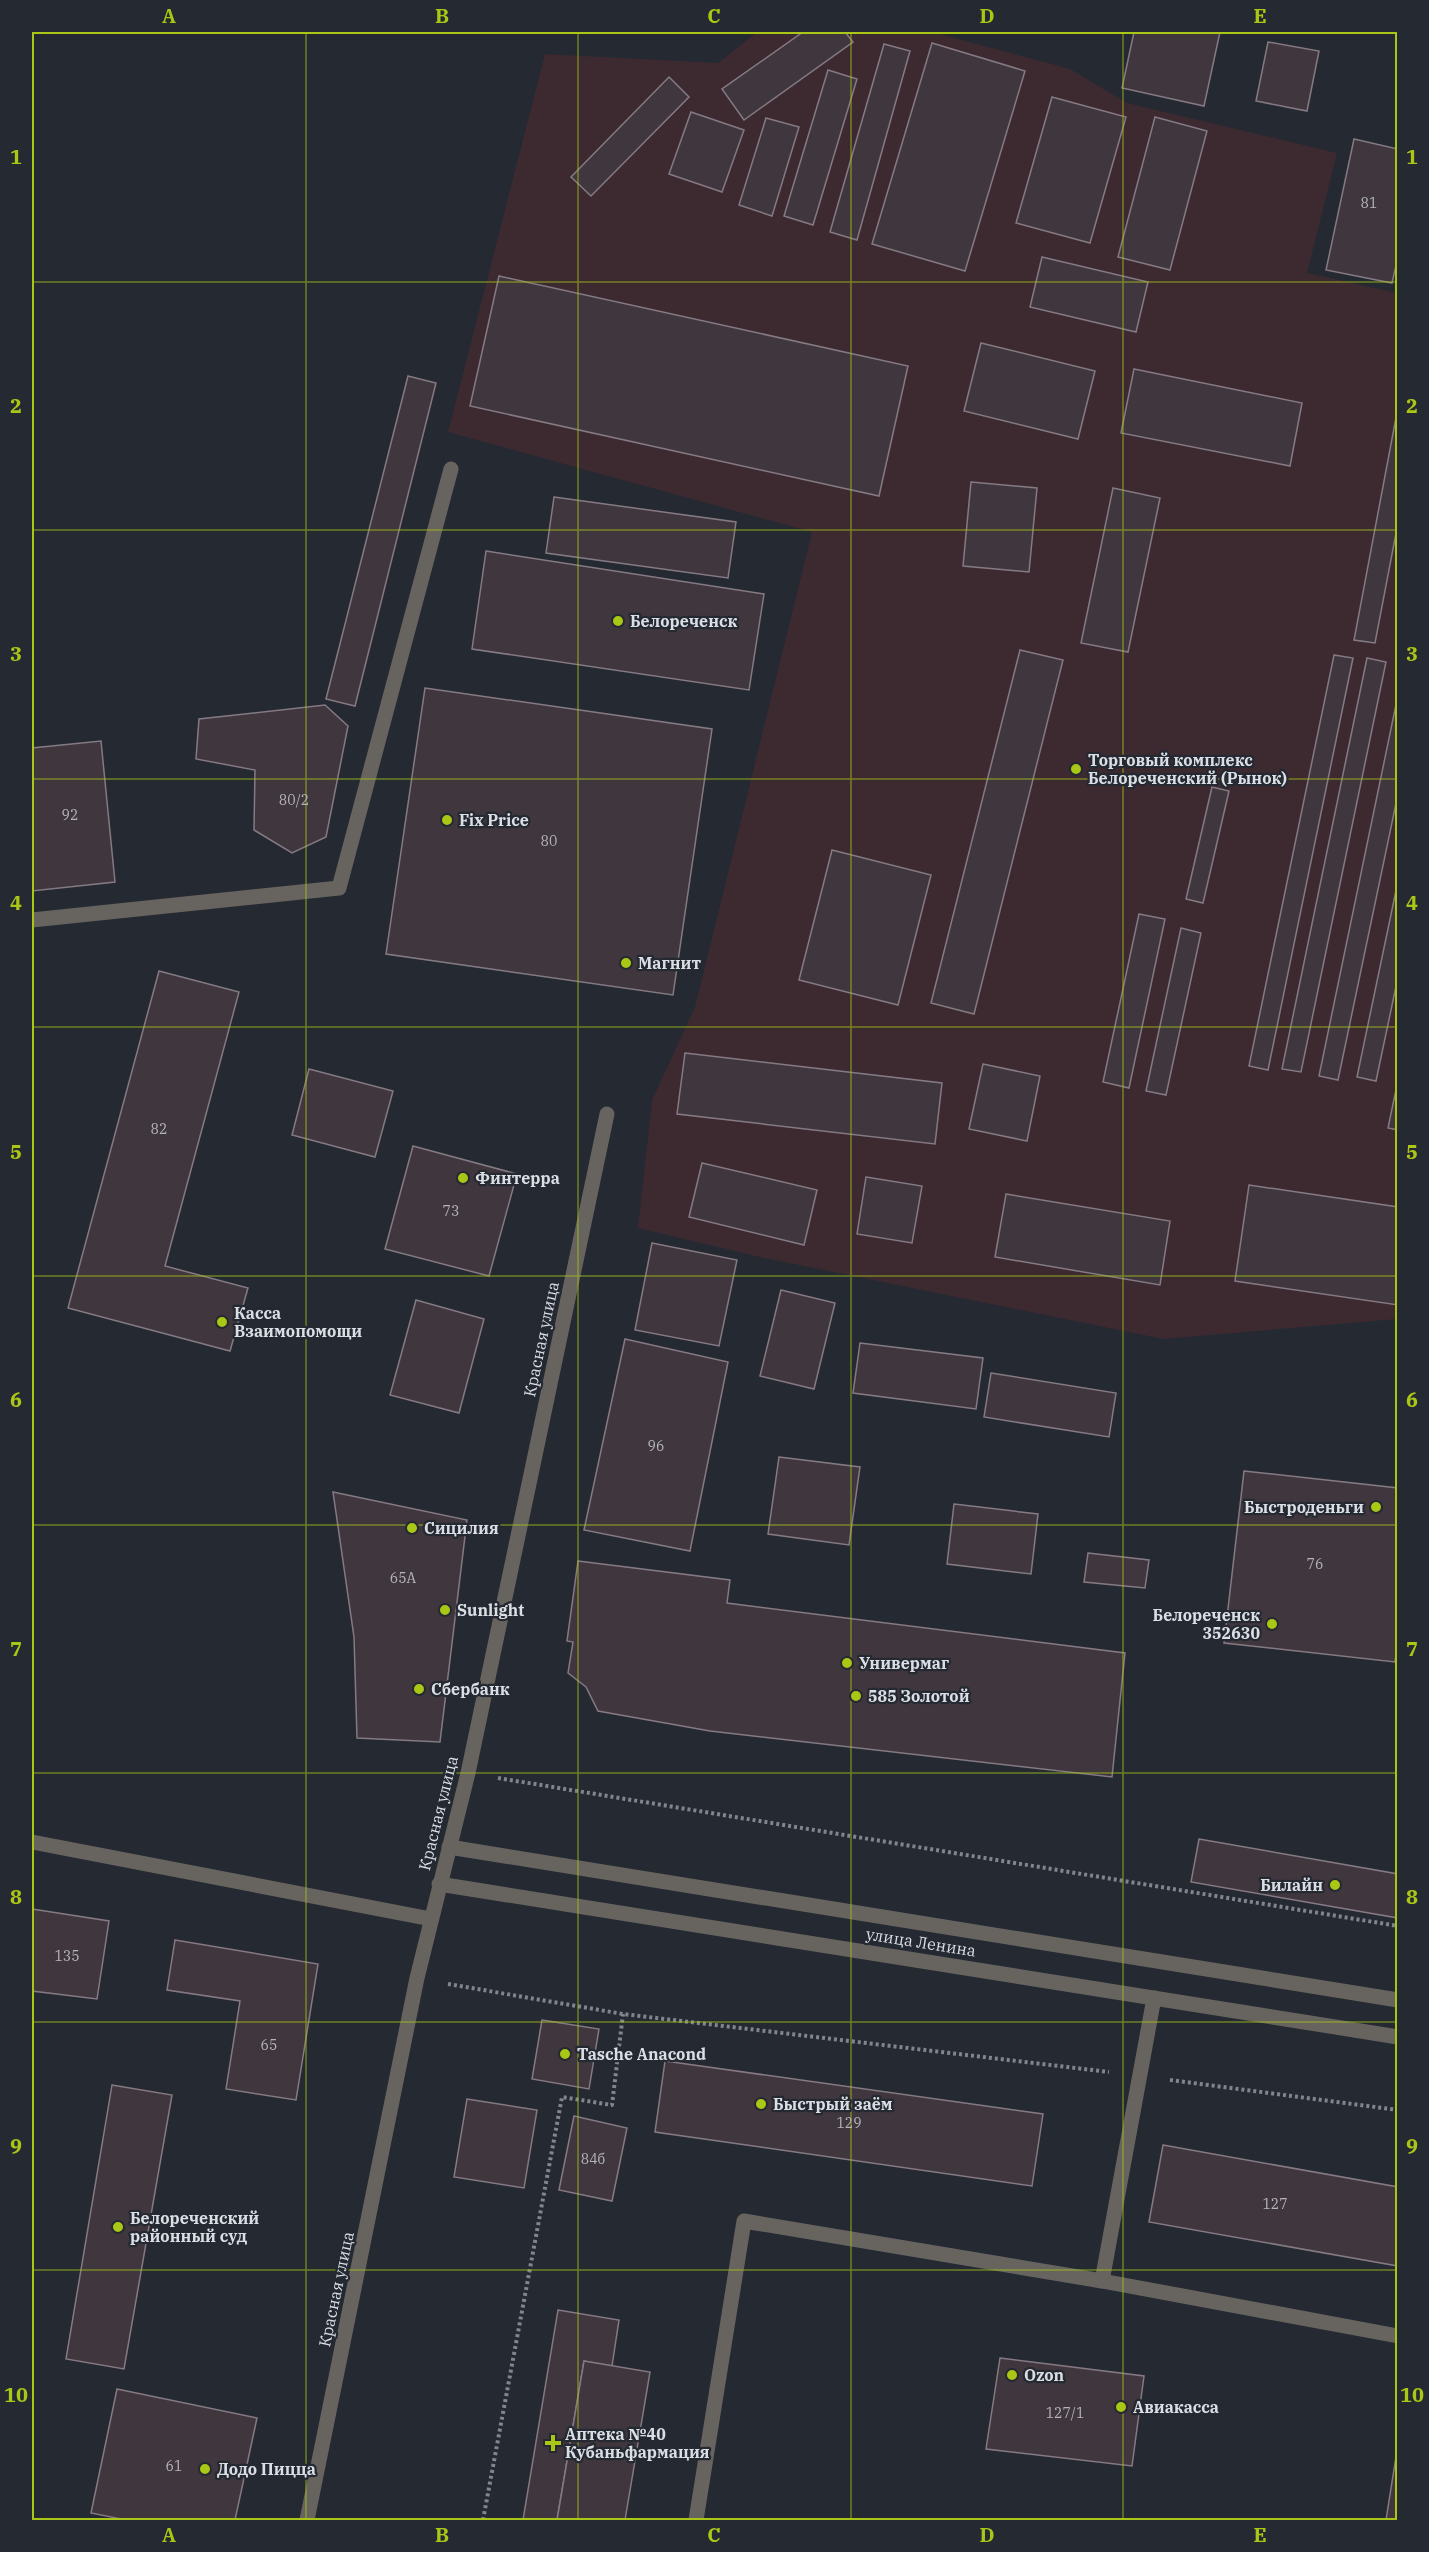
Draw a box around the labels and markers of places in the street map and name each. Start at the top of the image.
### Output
place label: Белореченск [630,611,738,631]
marker: Белореченск [611,614,625,628]
place label: Торговый комплекс Белореченский (Рынок) [1088,750,1287,788]
marker: Торговый комплекс Белореченский (Рынок) [1069,762,1083,776]
place label: Fix Price [459,810,529,830]
marker: Fix Price [440,813,454,827]
place label: Магнит [638,953,701,973]
marker: Магнит [619,956,633,970]
place label: Финтерра [475,1168,560,1188]
marker: Финтерра [456,1171,470,1185]
place label: Касса Взаимопомощи [234,1303,362,1341]
marker: Касса Взаимопомощи [215,1315,229,1329]
place label: Быстроденьги [1244,1497,1364,1517]
marker: Быстроденьги [1369,1500,1383,1514]
place label: Сицилия [424,1518,499,1538]
marker: Сицилия [405,1521,419,1535]
place label: Sunlight [457,1600,524,1620]
marker: Sunlight [438,1603,452,1617]
place label: Белореченск 352630 [1153,1605,1260,1643]
marker: Белореченск 352630 [1265,1617,1279,1631]
place label: Универмаг [859,1653,949,1673]
marker: Универмаг [840,1656,854,1670]
place label: Сбербанк [431,1679,510,1699]
marker: Сбербанк [412,1682,426,1696]
place label: 585 Золотой [868,1686,970,1706]
marker: 585 Золотой [849,1689,863,1703]
place label: Билайн [1260,1875,1323,1895]
marker: Билайн [1328,1878,1342,1892]
place label: Tasche Anacond [577,2044,706,2064]
marker: Tasche Anacond [558,2047,572,2061]
place label: Быстрый заём [773,2094,893,2114]
marker: Быстрый заём [754,2097,768,2111]
place label: Белореченский районный суд [130,2208,259,2246]
marker: Белореченский районный суд [111,2220,125,2234]
place label: Ozon [1024,2365,1064,2385]
marker: Ozon [1005,2368,1019,2382]
place label: Авиакасса [1133,2397,1219,2417]
marker: Авиакасса [1114,2400,1128,2414]
place label: Аптека №40 Кубаньфармация [565,2424,710,2462]
marker: Аптека №40 Кубаньфармация [546,2436,560,2450]
place label: Додо Пицца [217,2459,316,2479]
marker: Додо Пицца [198,2462,212,2476]

